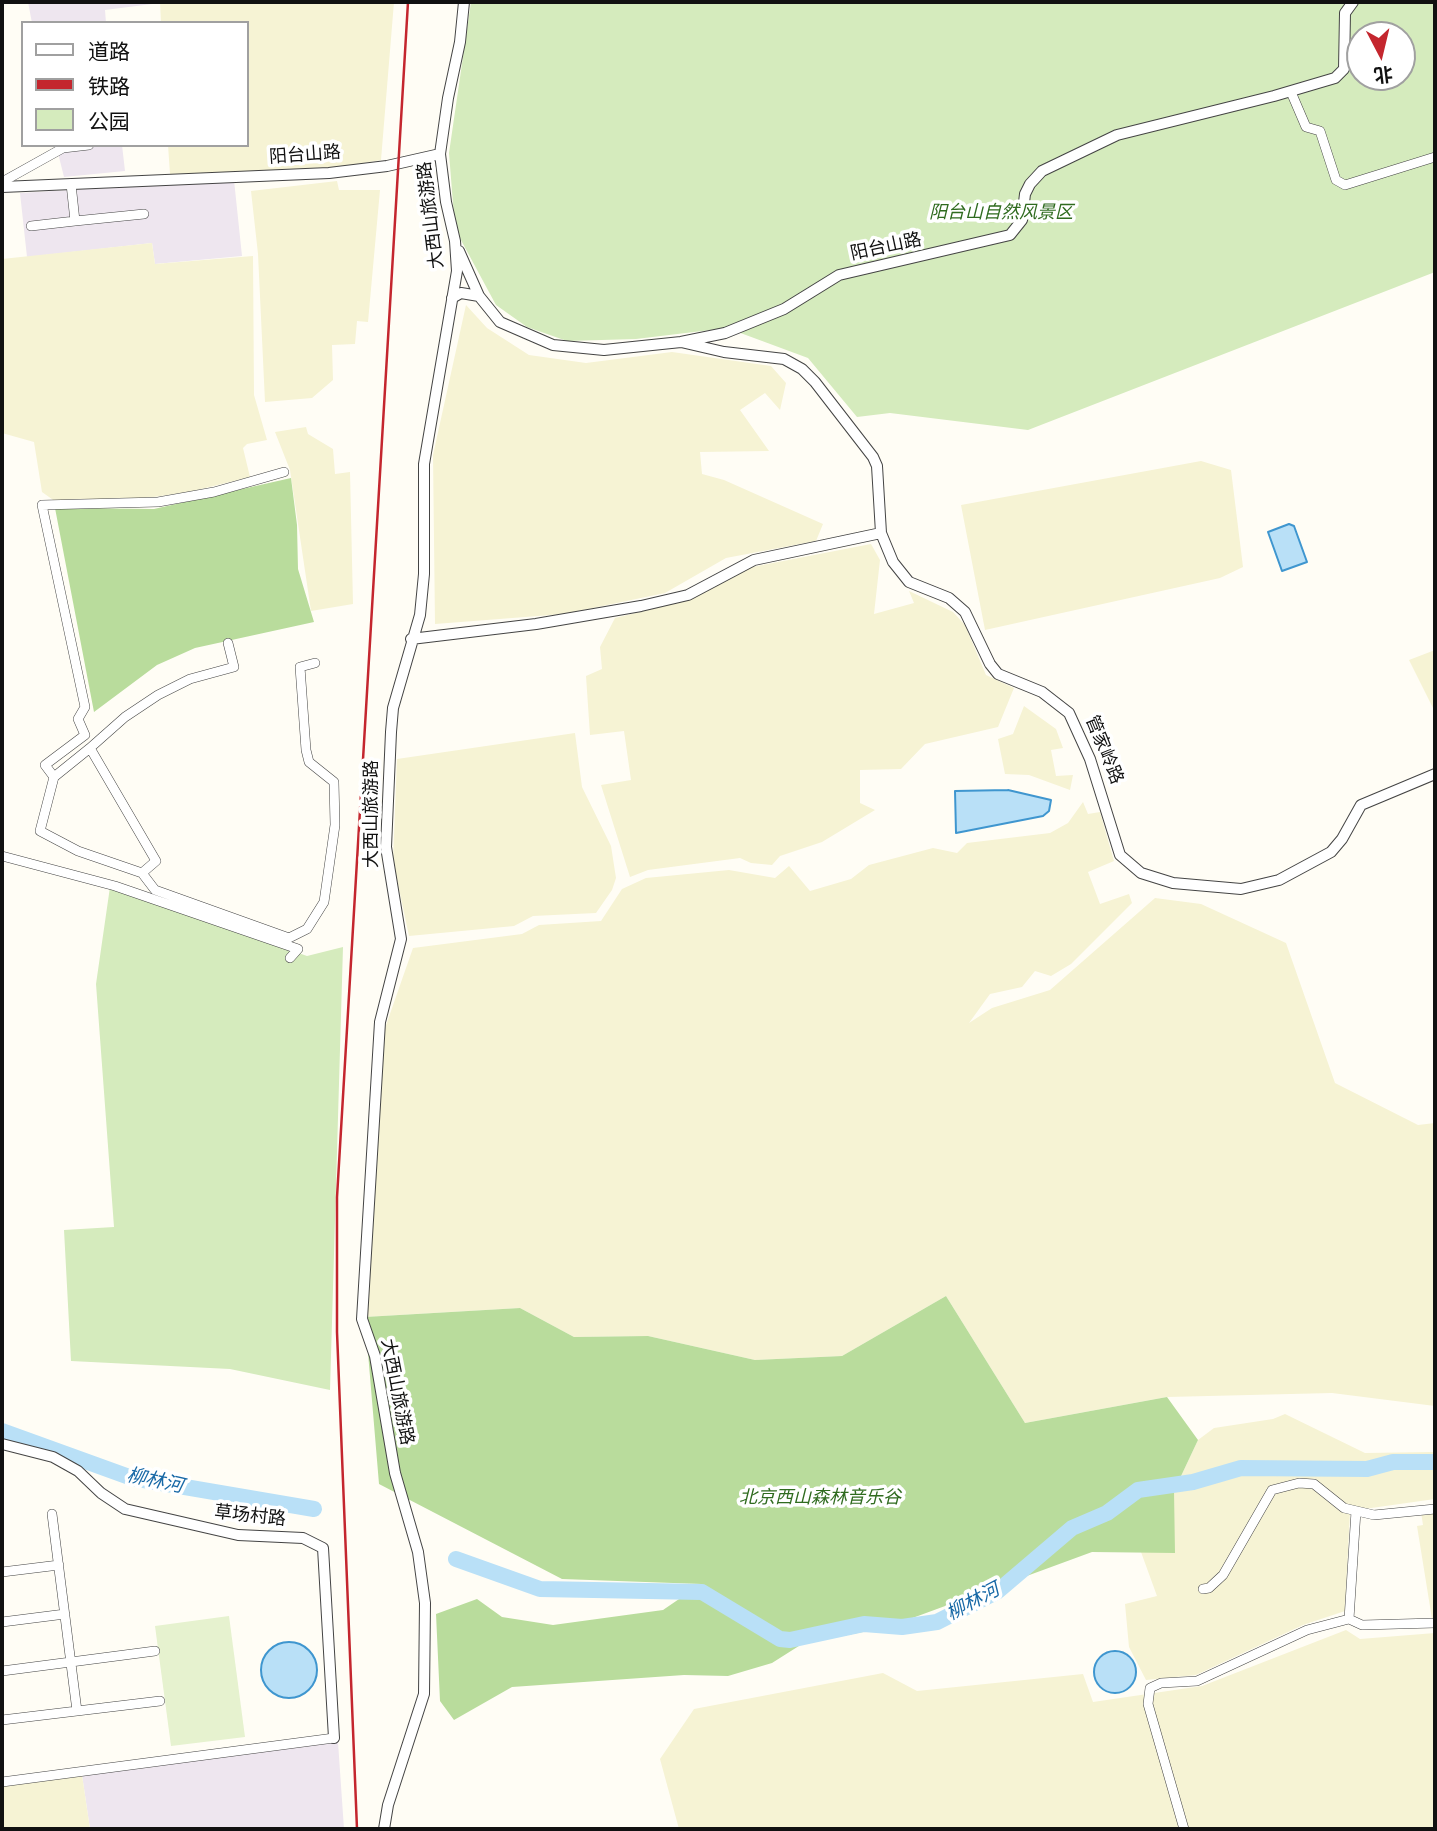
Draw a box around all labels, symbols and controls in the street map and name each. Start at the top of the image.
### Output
legend [21,21,248,147]
north arrow [1346,21,1416,91]
text: 道路 [88,38,130,65]
text: 北 [1372,62,1394,88]
text: 铁路 [88,73,130,100]
text: 公园 [88,108,130,135]
street label: 阳台山路 [268,142,342,168]
street label: 大西山旅游路 [414,160,448,270]
park label: 阳台山自然风景区 [929,202,1073,224]
street label: 阳台山路 [849,229,923,265]
street label: 管家岭路 [1081,713,1127,787]
street label: 大西山旅游路 [361,760,383,868]
street label: 大西山旅游路 [376,1337,418,1447]
water label: 柳林河 [125,1464,185,1498]
park label: 北京西山森林音乐谷 [739,1487,901,1509]
street label: 草场村路 [213,1501,287,1531]
water label: 柳林河 [942,1579,1004,1625]

